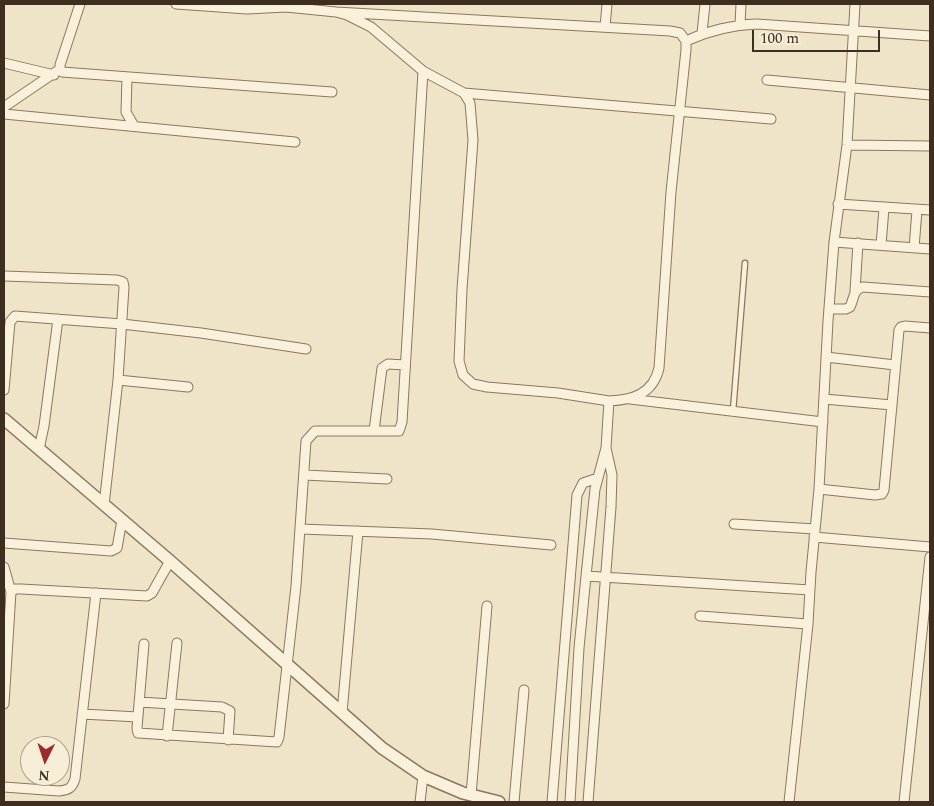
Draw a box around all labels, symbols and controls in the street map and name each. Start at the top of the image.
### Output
scale bar [754,20,882,52]
text: 100 m [760,27,799,50]
north arrow [20,736,70,786]
text: N [38,765,50,786]

